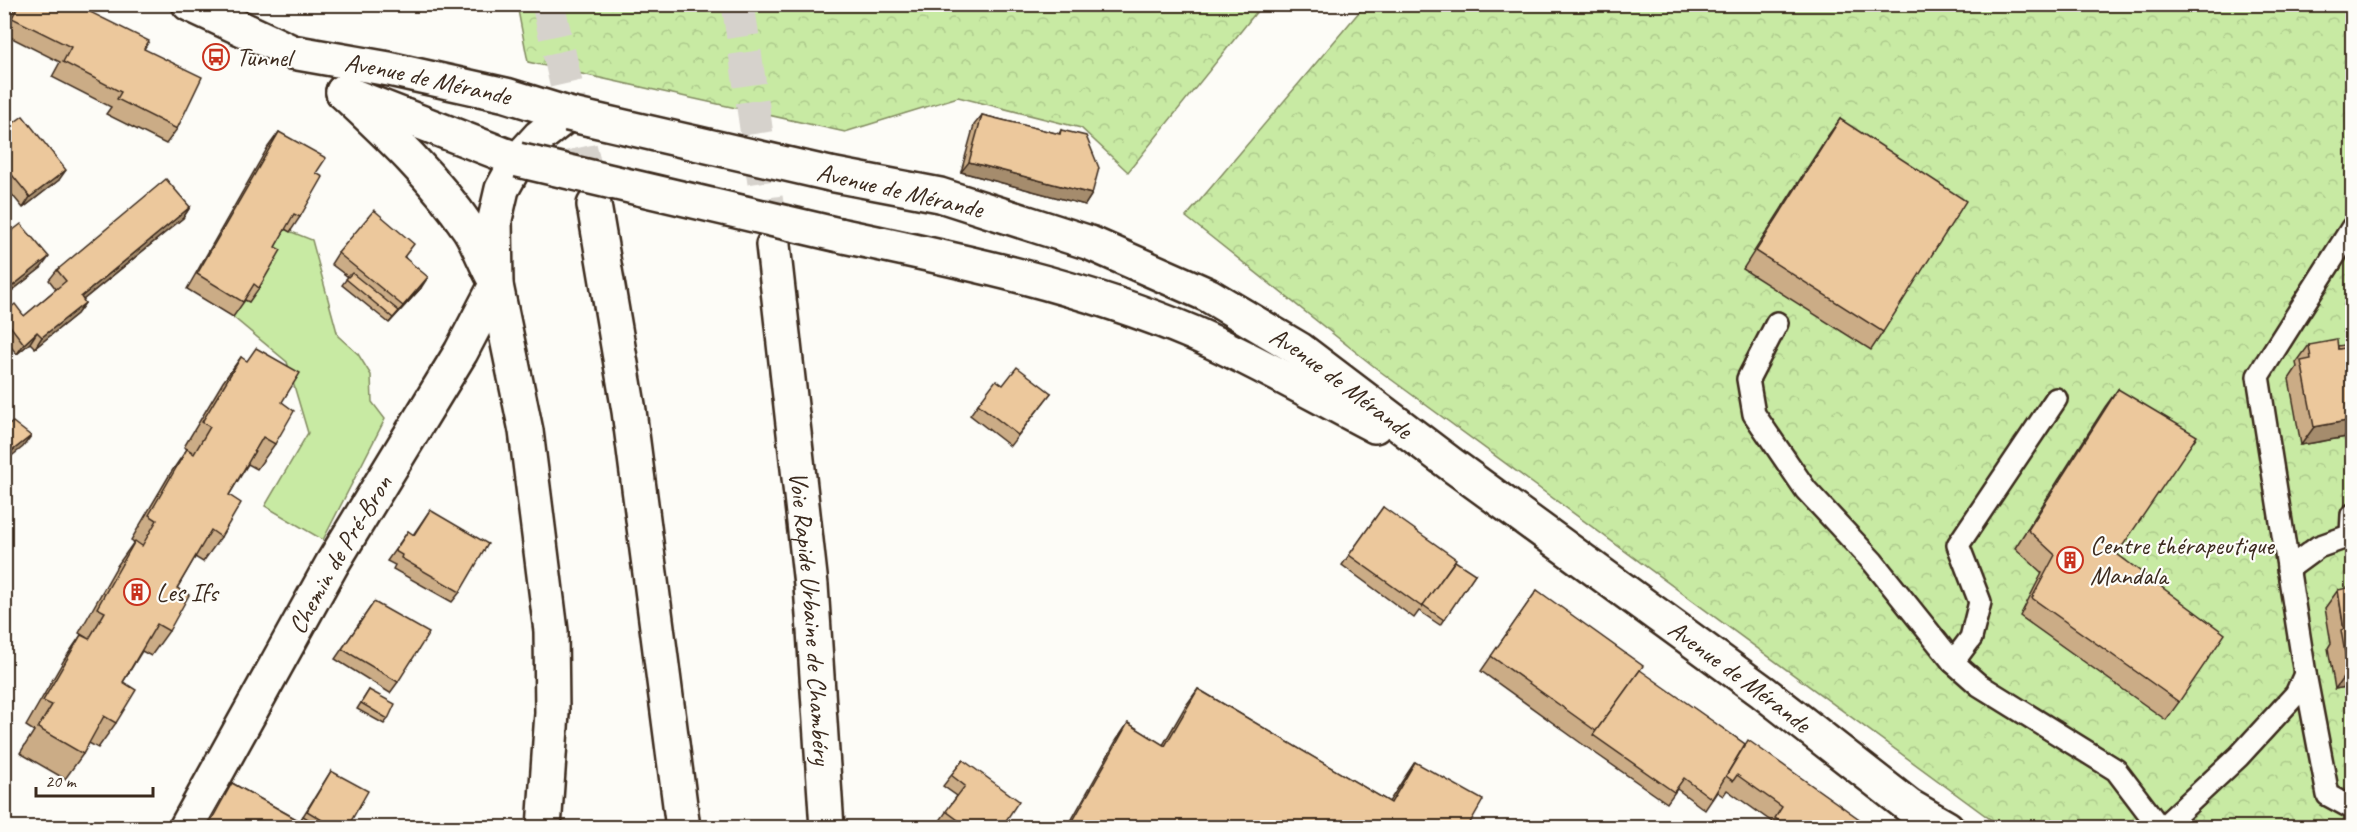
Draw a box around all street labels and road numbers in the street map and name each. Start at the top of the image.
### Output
street label: Avenue de Mérande [342,46,517,113]
street label: Avenue de Mérande [814,155,988,226]
street label: Avenue de Mérande [1264,319,1420,447]
street label: Chemin de Pré-Bron [281,469,400,640]
street label: Voie Rapide Urbaine de Chambéry [781,470,839,768]
street label: Avenue de Mérande [1662,613,1818,741]

